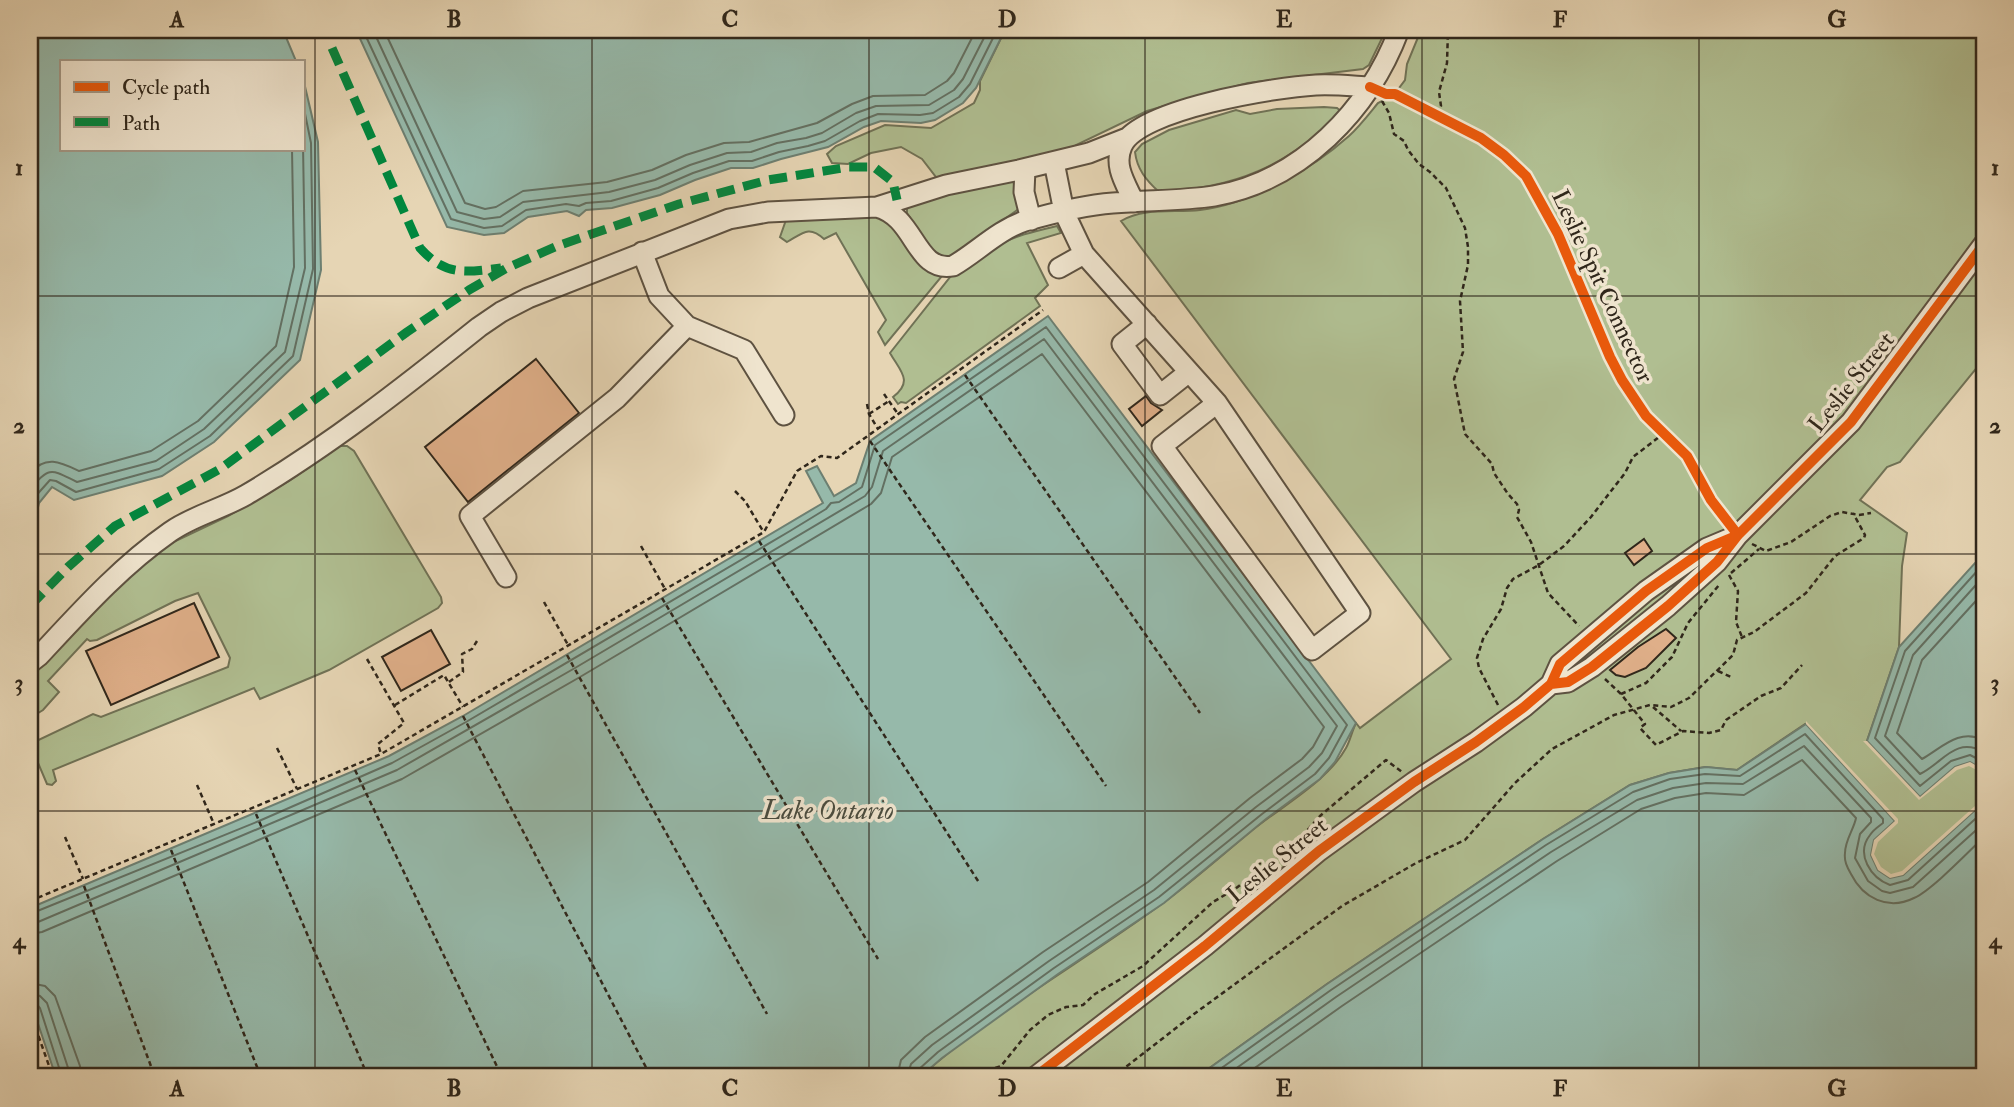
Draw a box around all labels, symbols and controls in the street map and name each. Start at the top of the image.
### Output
text: A [169,5,185,34]
text: B [446,5,462,34]
text: C [722,5,738,34]
text: D [998,5,1016,34]
text: E [1276,5,1293,34]
text: F [1553,5,1568,34]
text: G [1827,5,1847,34]
legend [60,60,304,150]
text: Cycle path [122,74,210,101]
text: Path [122,110,160,137]
text: 1 [15,153,23,182]
text: 1 [1991,153,1999,182]
street label: Leslie Spit Connector [1544,185,1661,388]
street label: Leslie Street [1801,325,1902,439]
text: 2 [13,411,25,440]
text: 2 [1989,411,2001,440]
text: 3 [15,668,23,697]
text: 3 [1991,668,1999,697]
water label: Lake Ontario [761,795,894,827]
street label: Leslie Street [1221,810,1334,910]
text: 4 [12,926,27,955]
text: 4 [1988,926,2003,955]
text: A [169,1074,185,1103]
text: B [446,1074,462,1103]
text: C [722,1074,738,1103]
text: D [998,1074,1016,1103]
text: E [1276,1074,1293,1103]
text: F [1553,1074,1568,1103]
text: G [1827,1074,1847,1103]

